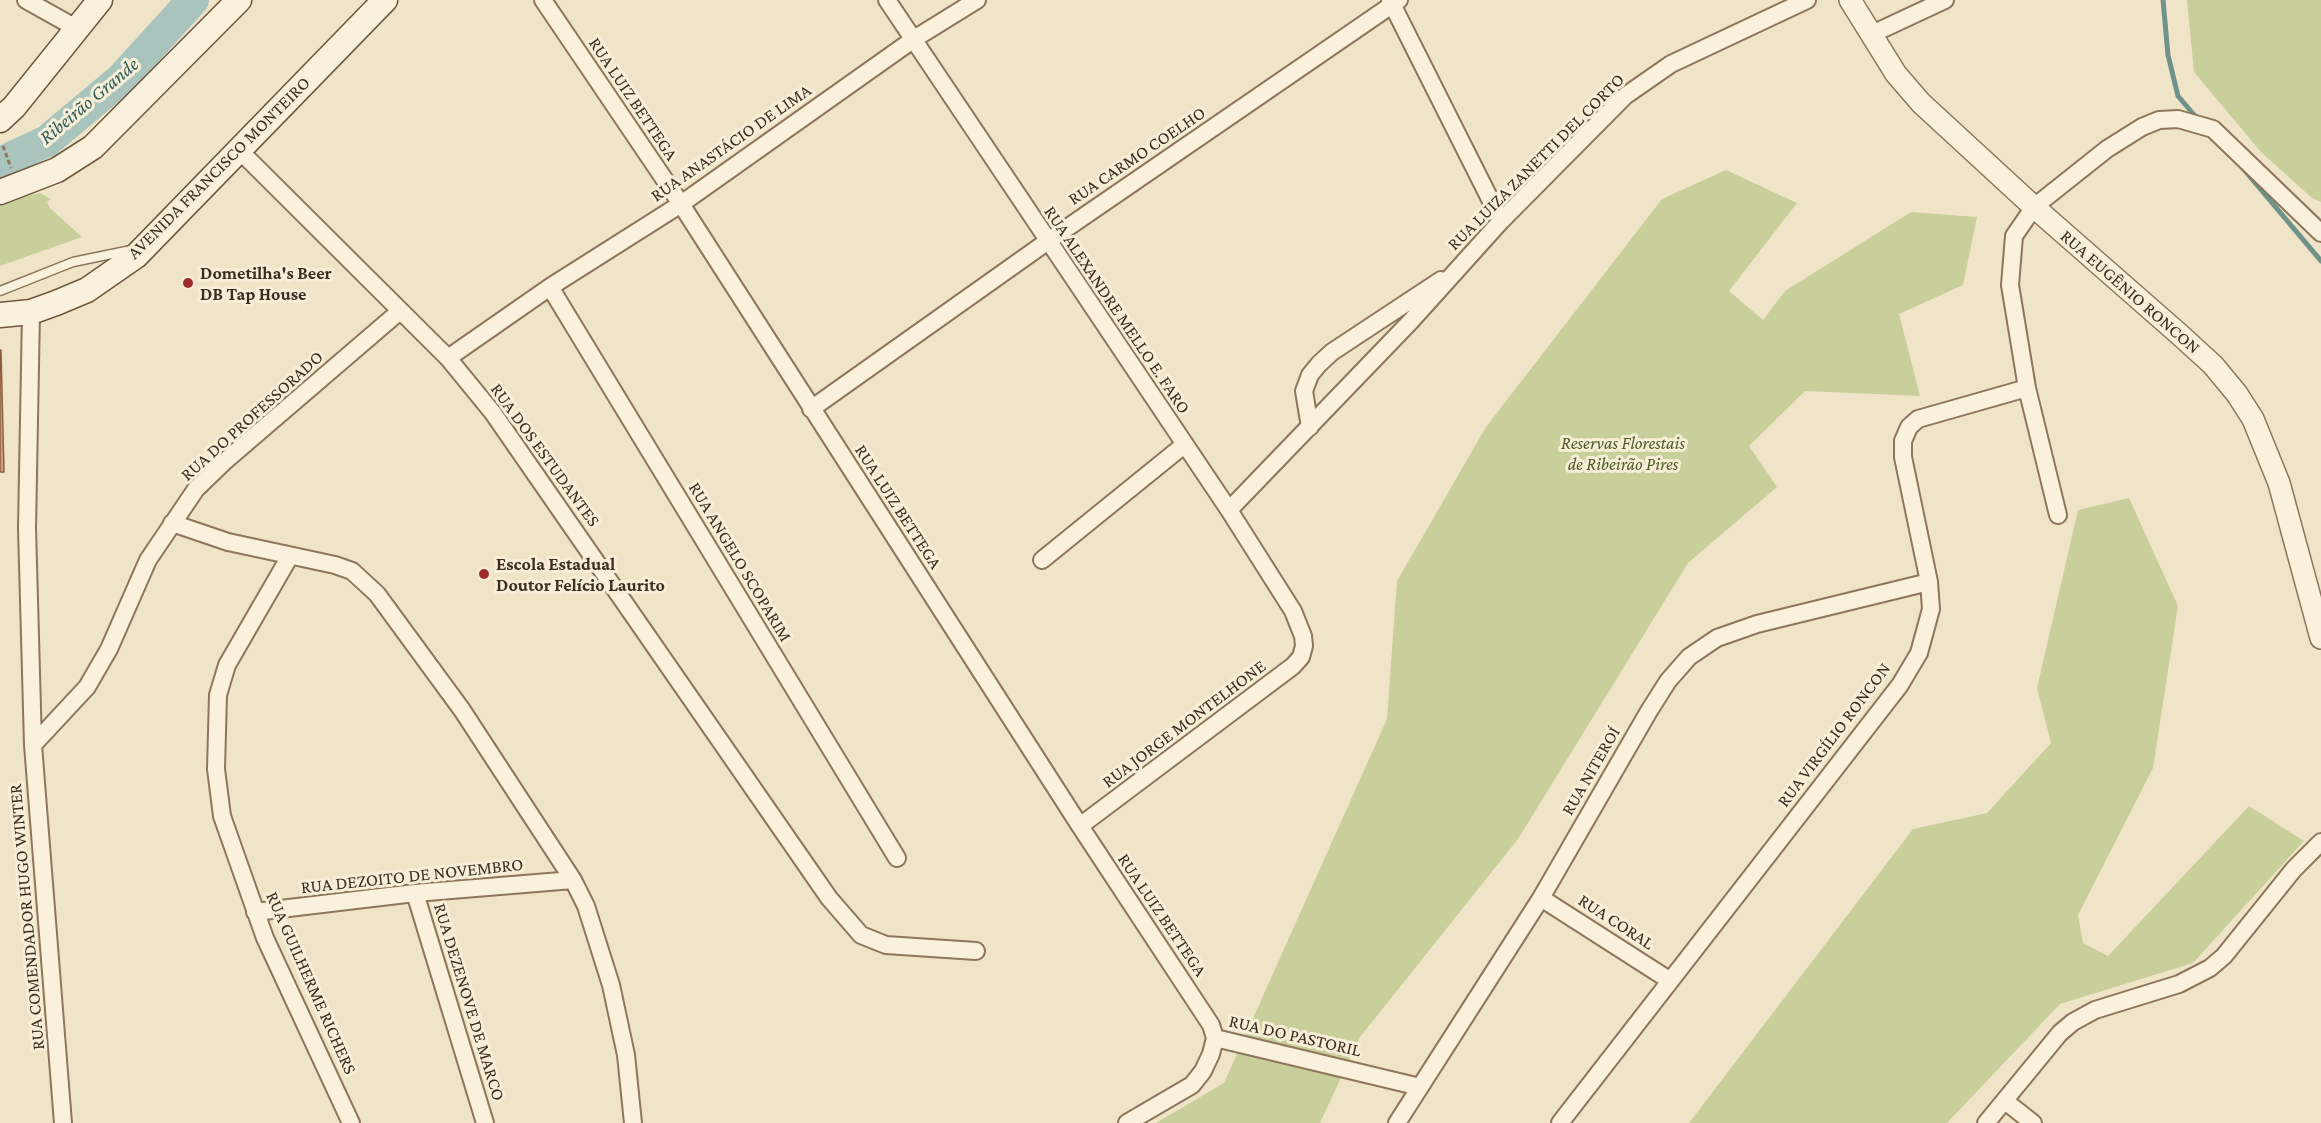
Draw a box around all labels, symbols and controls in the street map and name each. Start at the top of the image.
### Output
street label: RUA LUIZ BETTEGA [584,33,682,165]
water label: Ribeirão Grande [34,53,144,149]
street label: RUA LUIZA ZANETTI DEL CORTO [1443,69,1629,255]
street label: AVENIDA FRANCISCO MONTEIRO [123,72,315,264]
street label: RUA ANASTÁCIO DE LIMA [647,79,815,207]
street label: RUA CARMO COELHO [1064,102,1210,210]
street label: RUA ALEXANDRE MELLO E. FARO [1039,202,1195,418]
street label: RUA EUGÊNIO RONCON [2056,225,2204,359]
place label: Dometilha's Beer DB Tap House [200,262,332,304]
marker: Dometilha's Beer DB Tap House [181,276,195,290]
street label: RUA DO PROFESSORADO [176,346,328,486]
street label: RUA DOS ESTUDANTES [486,379,604,531]
park label: Reservas Florestais de Ribeirão Pires [1561,432,1685,474]
street label: RUA LUIZ BETTEGA [850,441,946,573]
street label: RUA ANGELO SCOPARIM [684,478,796,646]
place label: Escola Estadual Doutor Felício Laurito [496,553,665,596]
marker: Escola Estadual Doutor Felício Laurito [477,567,491,581]
street label: RUA JORGE MONTELHONE [1098,655,1270,793]
street label: RUA VIRGÍLIO RONCON [1773,659,1895,811]
street label: RUA NITEROÍ [1557,723,1625,819]
street label: RUA COMENDADOR HUGO WINTER [5,783,49,1051]
street label: RUA LUIZ BETTEGA [1113,849,1211,981]
street label: RUA DEZOITO DE NOVEMBRO [300,854,524,898]
street label: RUA GUILHERME RICHERS [261,888,361,1078]
street label: RUA CORAL [1574,890,1658,954]
street label: RUA DEZENOVE DE MARCO [429,901,509,1103]
street label: RUA DO PASTORIL [1227,1010,1363,1062]

